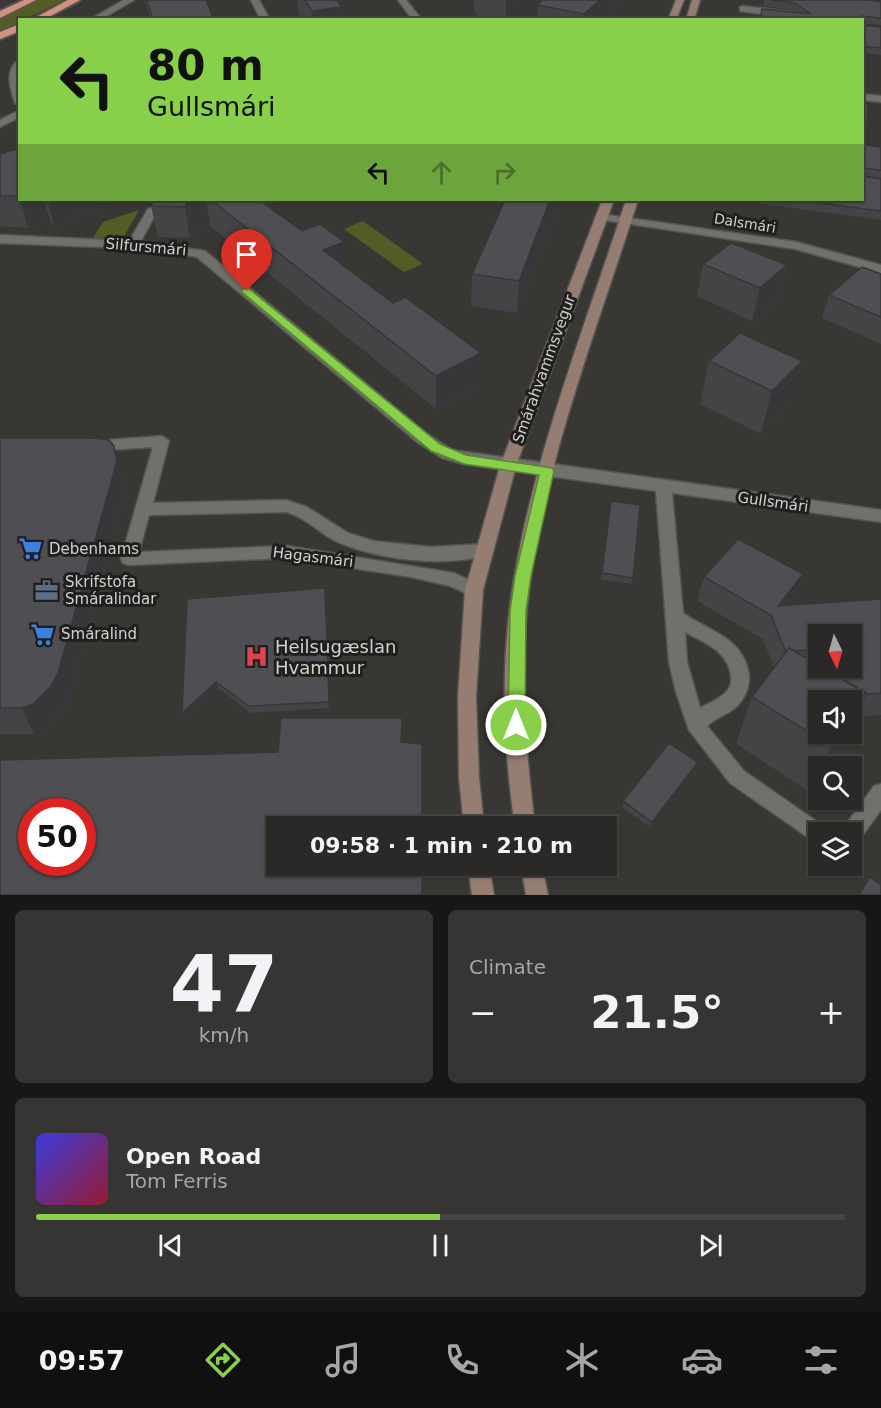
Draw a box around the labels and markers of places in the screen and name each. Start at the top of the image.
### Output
pin [221,229,272,291]
supermarket icon: Debenhams [18,536,44,562]
place label: Debenhams [49,540,139,558]
place label: Skrifstofa Smáralindar [65,573,157,608]
office icon: Skrifstofa Smáralindar [34,578,60,604]
supermarket icon: Smáralind [30,621,56,647]
place label: Smáralind [61,625,137,643]
place label: Heilsugæslan Hvammur [275,636,396,678]
hospital icon: Heilsugæslan Hvammur [244,643,270,669]

